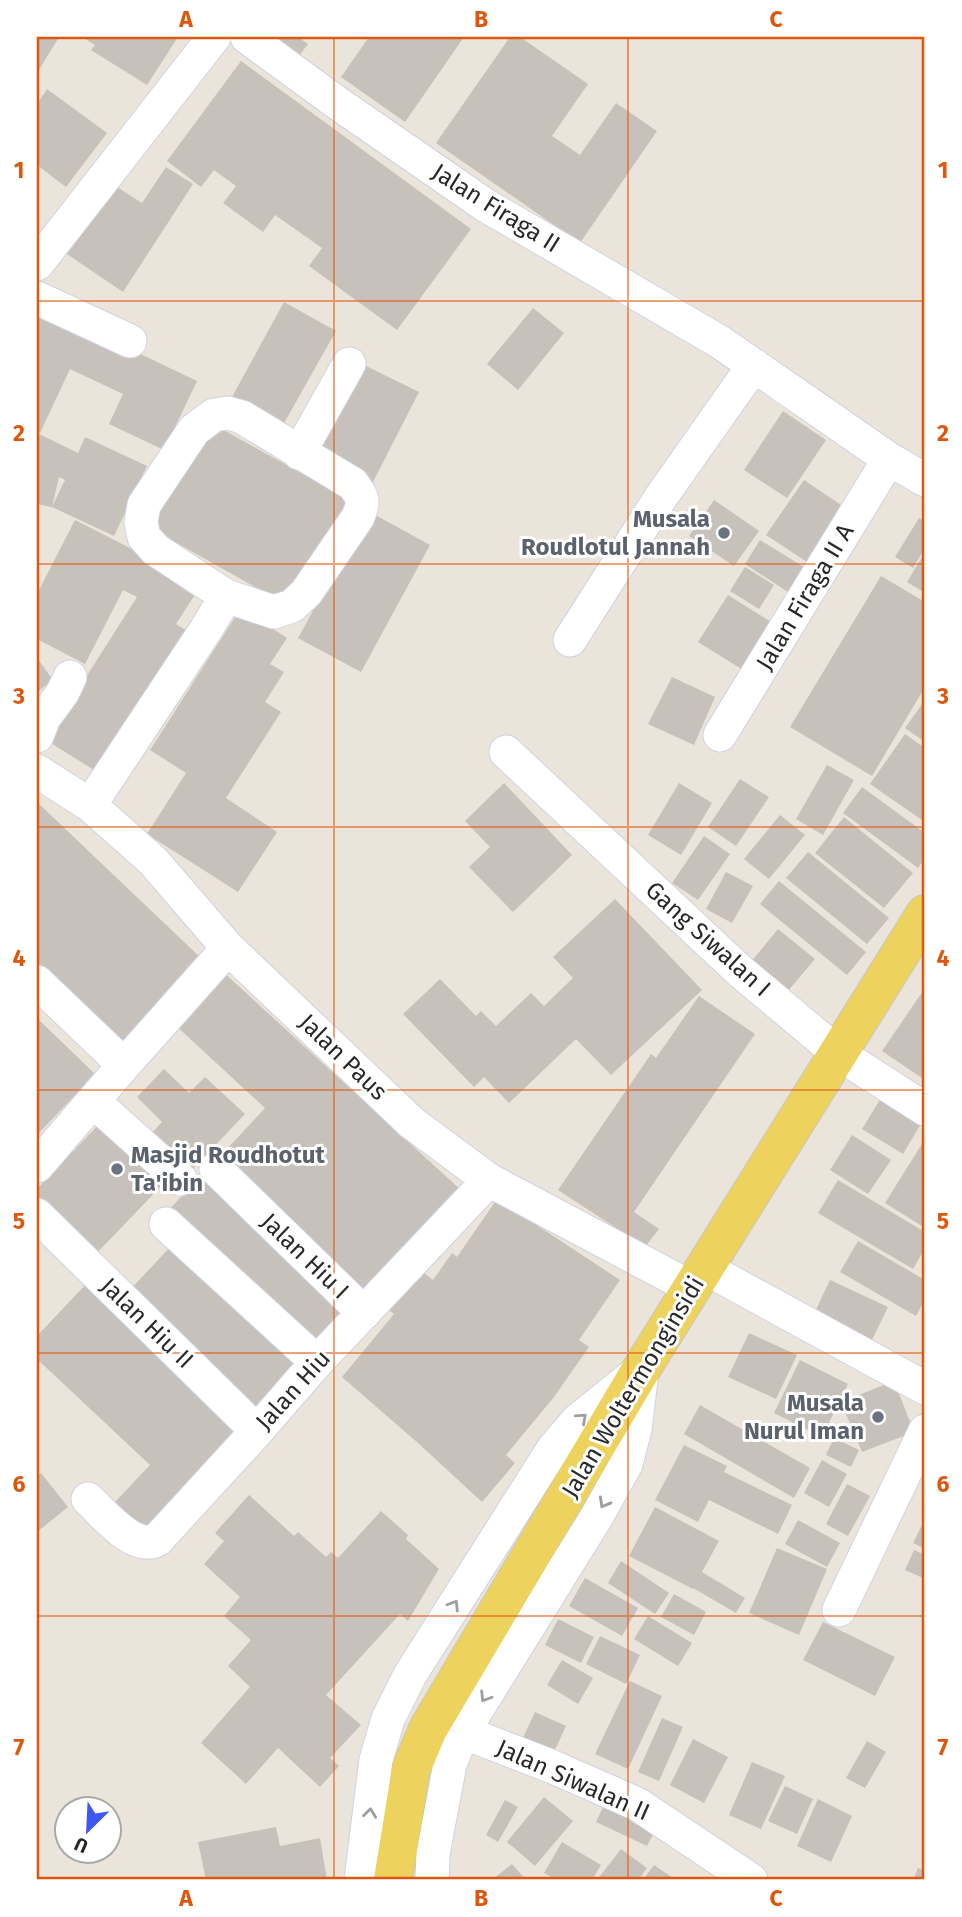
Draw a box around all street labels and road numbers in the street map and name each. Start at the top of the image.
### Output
street label: Jalan Firaga II [427,158,565,258]
street label: Jalan Firaga II A [750,519,860,675]
street label: Gang Siwalan I [640,876,776,1002]
street label: Jalan Paus [293,1008,393,1106]
street label: Jalan Hiu I [255,1207,355,1305]
street label: Jalan Woltermonginsidi [556,1271,710,1503]
street label: Jalan Hiu II [95,1272,199,1374]
street label: Jalan Hiu [250,1344,336,1436]
street label: Jalan Siwalan II [492,1734,654,1826]

